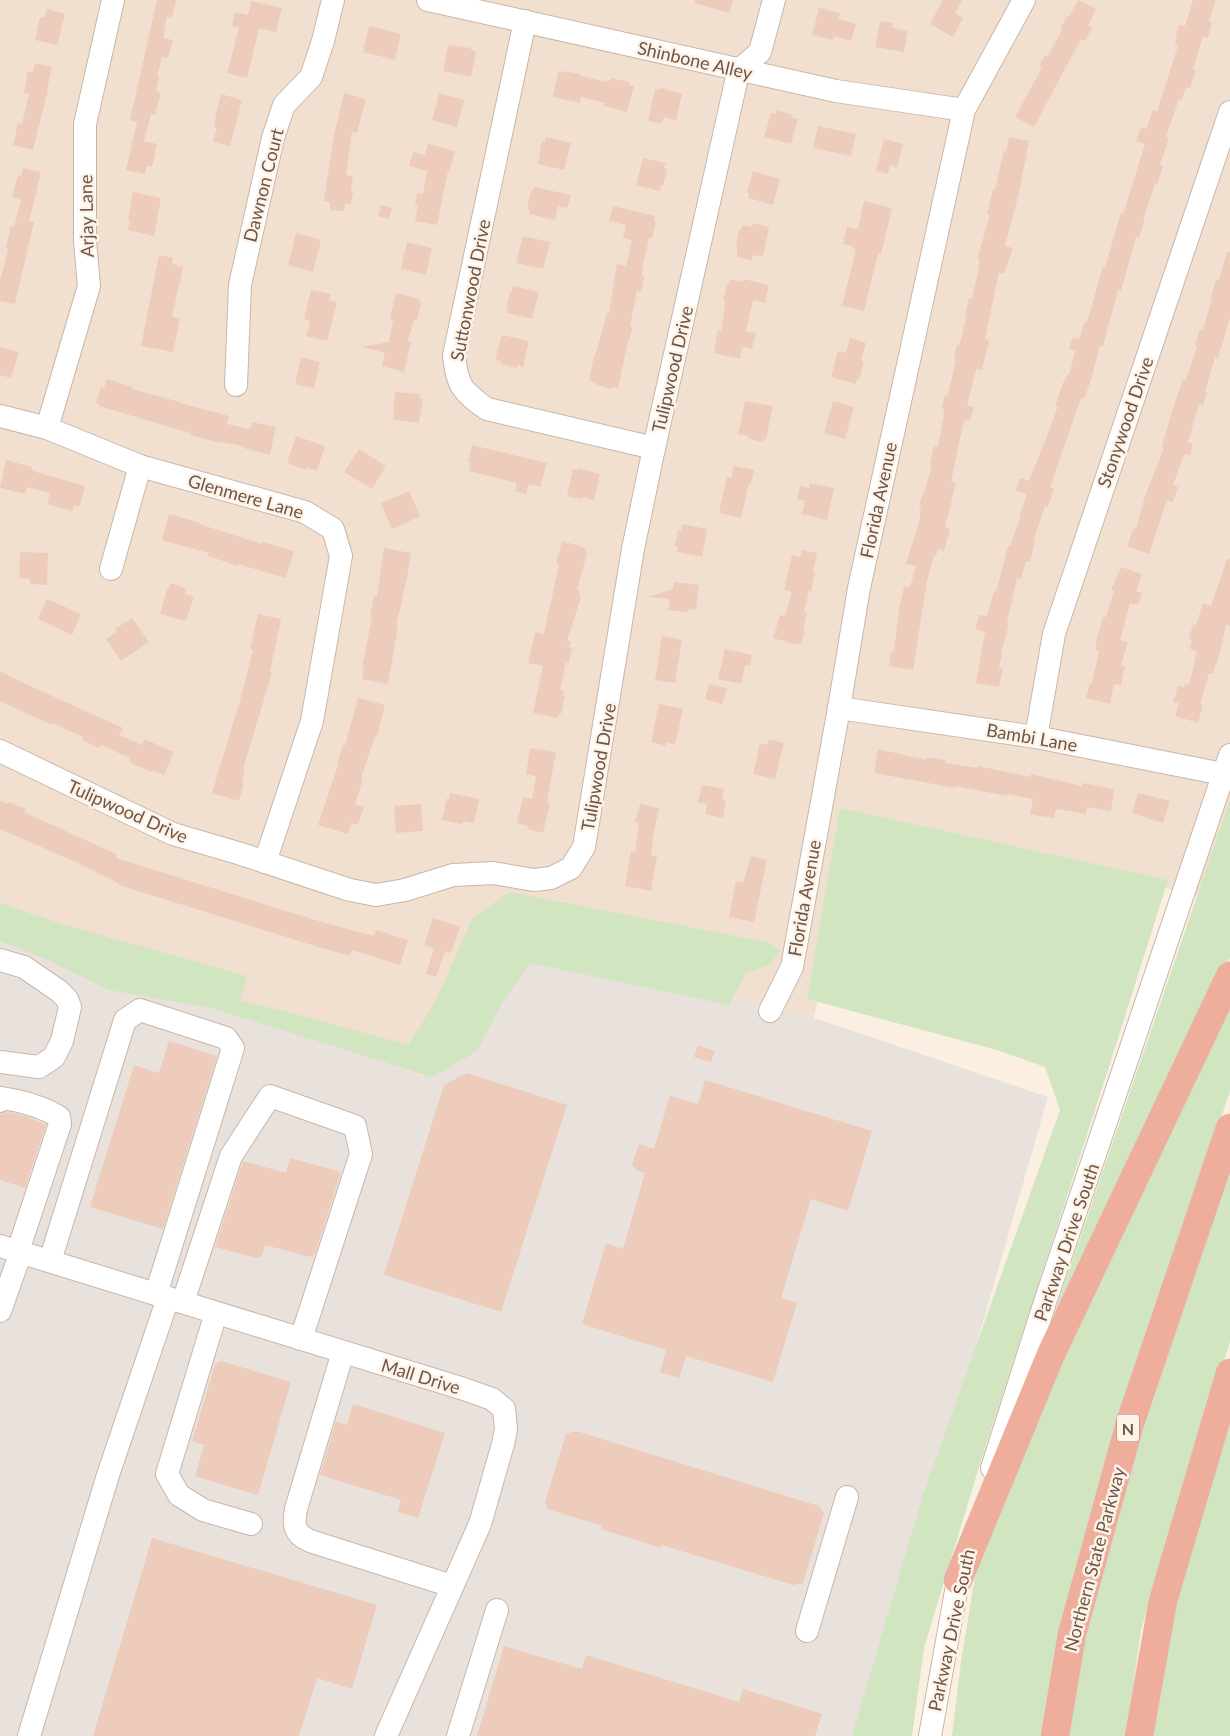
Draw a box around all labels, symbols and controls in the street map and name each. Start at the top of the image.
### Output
street label: Shinbone Alley [635,36,755,84]
street label: Dawnon Court [238,125,288,244]
street label: Arjay Lane [74,174,98,258]
street label: Suttonwood Drive [445,217,495,363]
street label: Tulipwood Drive [647,304,697,434]
street label: Stonywood Drive [1092,354,1158,490]
street label: Florida Avenue [855,440,901,560]
street label: Glenmere Lane [186,469,306,523]
street label: Tulipwood Drive [576,701,620,833]
street label: Bambi Lane [985,718,1079,756]
street label: Tulipwood Drive [64,775,192,847]
street label: Florida Avenue [783,838,825,958]
street label: Parkway Drive South [1029,1160,1103,1324]
street label: Mall Drive [379,1354,463,1398]
road number: N [1117,1415,1139,1442]
street label: Northern State Parkway [1059,1464,1129,1654]
street label: Parkway Drive South [923,1547,979,1713]

